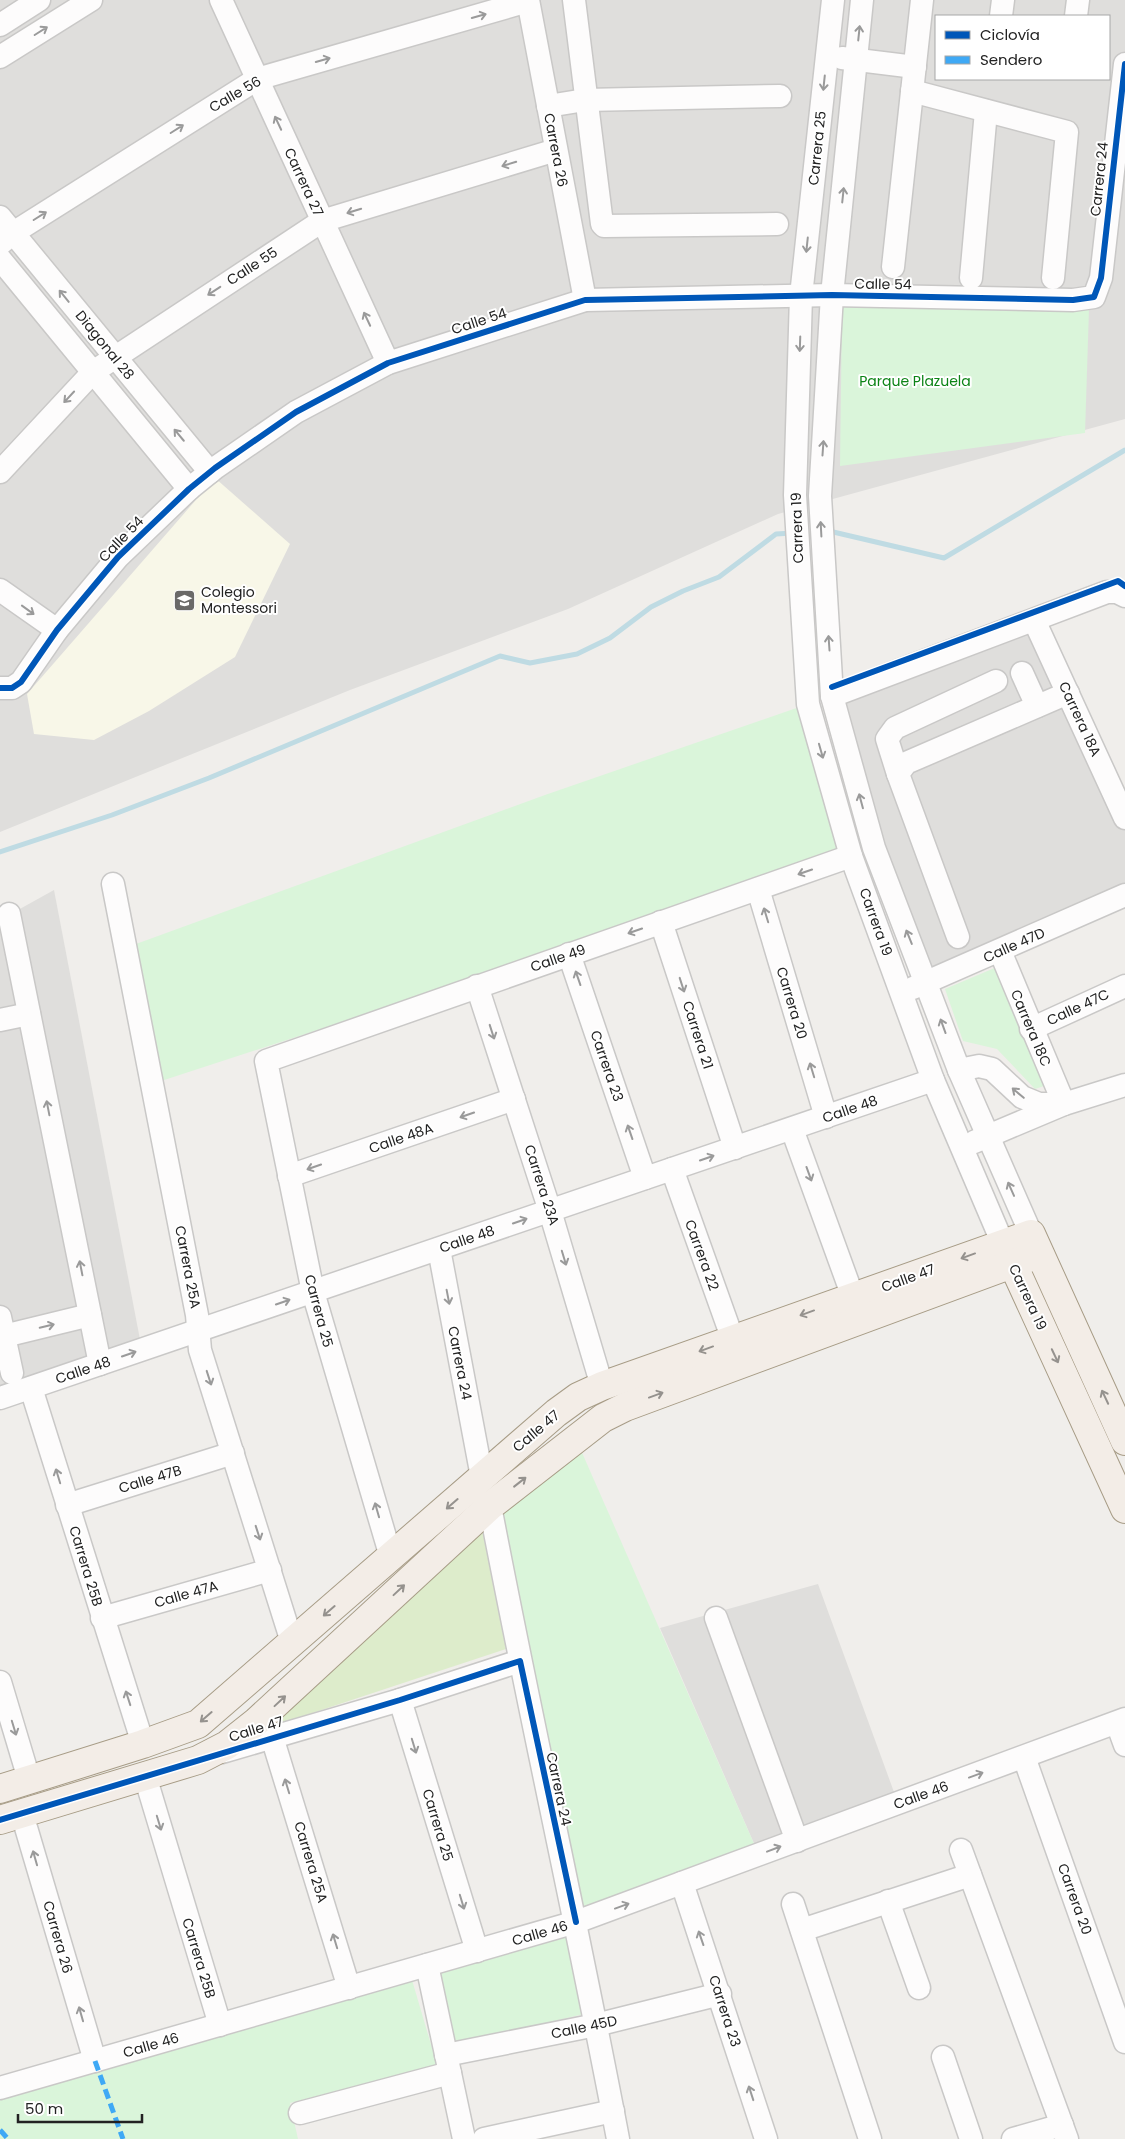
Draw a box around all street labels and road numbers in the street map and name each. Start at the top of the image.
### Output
street label: Calle 56 [205,71,265,117]
street label: Carrera 25 [803,110,831,186]
street label: Carrera 26 [539,111,573,189]
street label: Carrera 24 [1085,141,1113,217]
street label: Carrera 27 [279,144,329,220]
street label: Calle 55 [223,242,281,290]
street label: Calle 54 [854,274,912,295]
street label: Calle 54 [449,303,509,339]
street label: Diagonal 28 [71,306,139,384]
street label: Carrera 19 [786,492,808,564]
street label: Calle 54 [94,511,148,567]
street label: Carrera 18A [1054,678,1106,760]
street label: Carrera 19 [854,885,898,959]
street label: Calle 47D [980,922,1048,968]
street label: Calle 49 [528,939,588,977]
street label: Carrera 20 [772,964,812,1042]
street label: Calle 47C [1043,984,1113,1030]
street label: Carrera 18C [1006,986,1056,1070]
street label: Carrera 21 [678,998,718,1072]
street label: Carrera 23 [585,1028,629,1104]
street label: Calle 48 [820,1090,880,1128]
street label: Calle 48A [366,1118,436,1158]
street label: Carrera 23A [520,1142,564,1228]
street label: Carrera 22 [680,1217,724,1293]
street label: Calle 48 [437,1220,497,1258]
street label: Carrera 25A [170,1224,206,1310]
street label: Calle 47 [878,1259,938,1297]
street label: Carrera 19 [1004,1261,1052,1333]
street label: Carrera 25 [300,1272,338,1350]
street label: Carrera 24 [443,1324,477,1402]
street label: Calle 48 [53,1351,113,1389]
street label: Calle 47 [508,1405,564,1457]
street label: Calle 47B [116,1460,184,1498]
street label: Carrera 25B [64,1523,108,1609]
street label: Calle 47A [152,1575,220,1613]
street label: Calle 47 [226,1711,286,1747]
street label: Carrera 24 [541,1750,577,1828]
street label: Calle 46 [891,1776,951,1814]
street label: Carrera 25 [418,1786,458,1864]
street label: Carrera 25A [289,1819,333,1905]
street label: Carrera 20 [1053,1860,1097,1938]
street label: Carrera 26 [38,1898,78,1976]
street label: Carrera 25B [177,1915,221,2001]
street label: Calle 46 [510,1915,570,1951]
street label: Carrera 23 [704,1973,746,2049]
street label: Calle 45D [549,2010,619,2044]
street label: Calle 46 [121,2027,181,2063]

